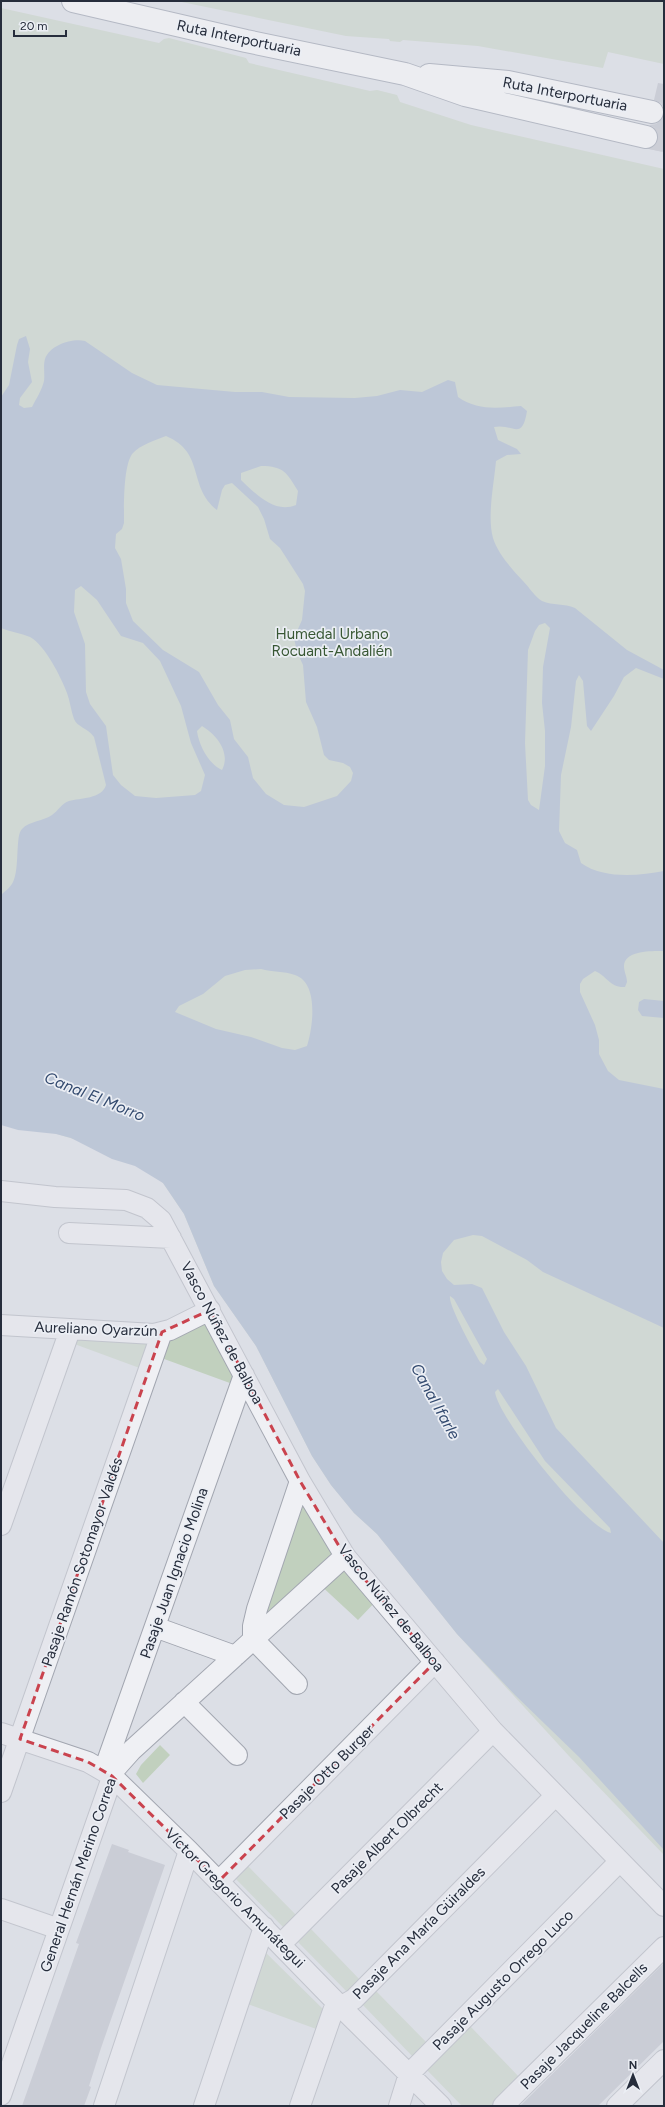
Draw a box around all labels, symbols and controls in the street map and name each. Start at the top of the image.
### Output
scale bar [14,12,66,38]
street label: Ruta Interportuaria [175,16,303,60]
text: 20 m [20,19,48,33]
street label: Ruta Interportuaria [501,73,629,115]
park label: Humedal Urbano Rocuant-Andalién [272,625,392,660]
water label: Canal El Morro [42,1068,148,1125]
street label: Vasco Núñez de Balboa [177,1259,267,1407]
street label: Aureliano Oyarzún [34,1318,158,1340]
water label: Canal Ifarle [407,1360,464,1443]
street label: Pasaje Ramón Sotomayor Valdés [38,1455,126,1669]
street label: Pasaje Juan Ignacio Molina [136,1485,212,1661]
street label: Vasco Núñez de Balboa [334,1541,448,1675]
street label: Pasaje Otto Burger [276,1721,378,1823]
street label: General Hernán Merino Correa [36,1776,120,1974]
street label: Pasaje Albert Olbrecht [327,1778,447,1898]
street label: Víctor Gregorio Amunátegui [161,1824,309,1972]
street label: Pasaje Ana María Güiraldes [349,1863,489,2003]
street label: Pasaje Augusto Orrego Luco [429,1906,577,2054]
street label: Pasaje Jacqueline Balcells [517,1959,651,2093]
north arrow [613,2055,653,2095]
text: N [629,2059,637,2072]

